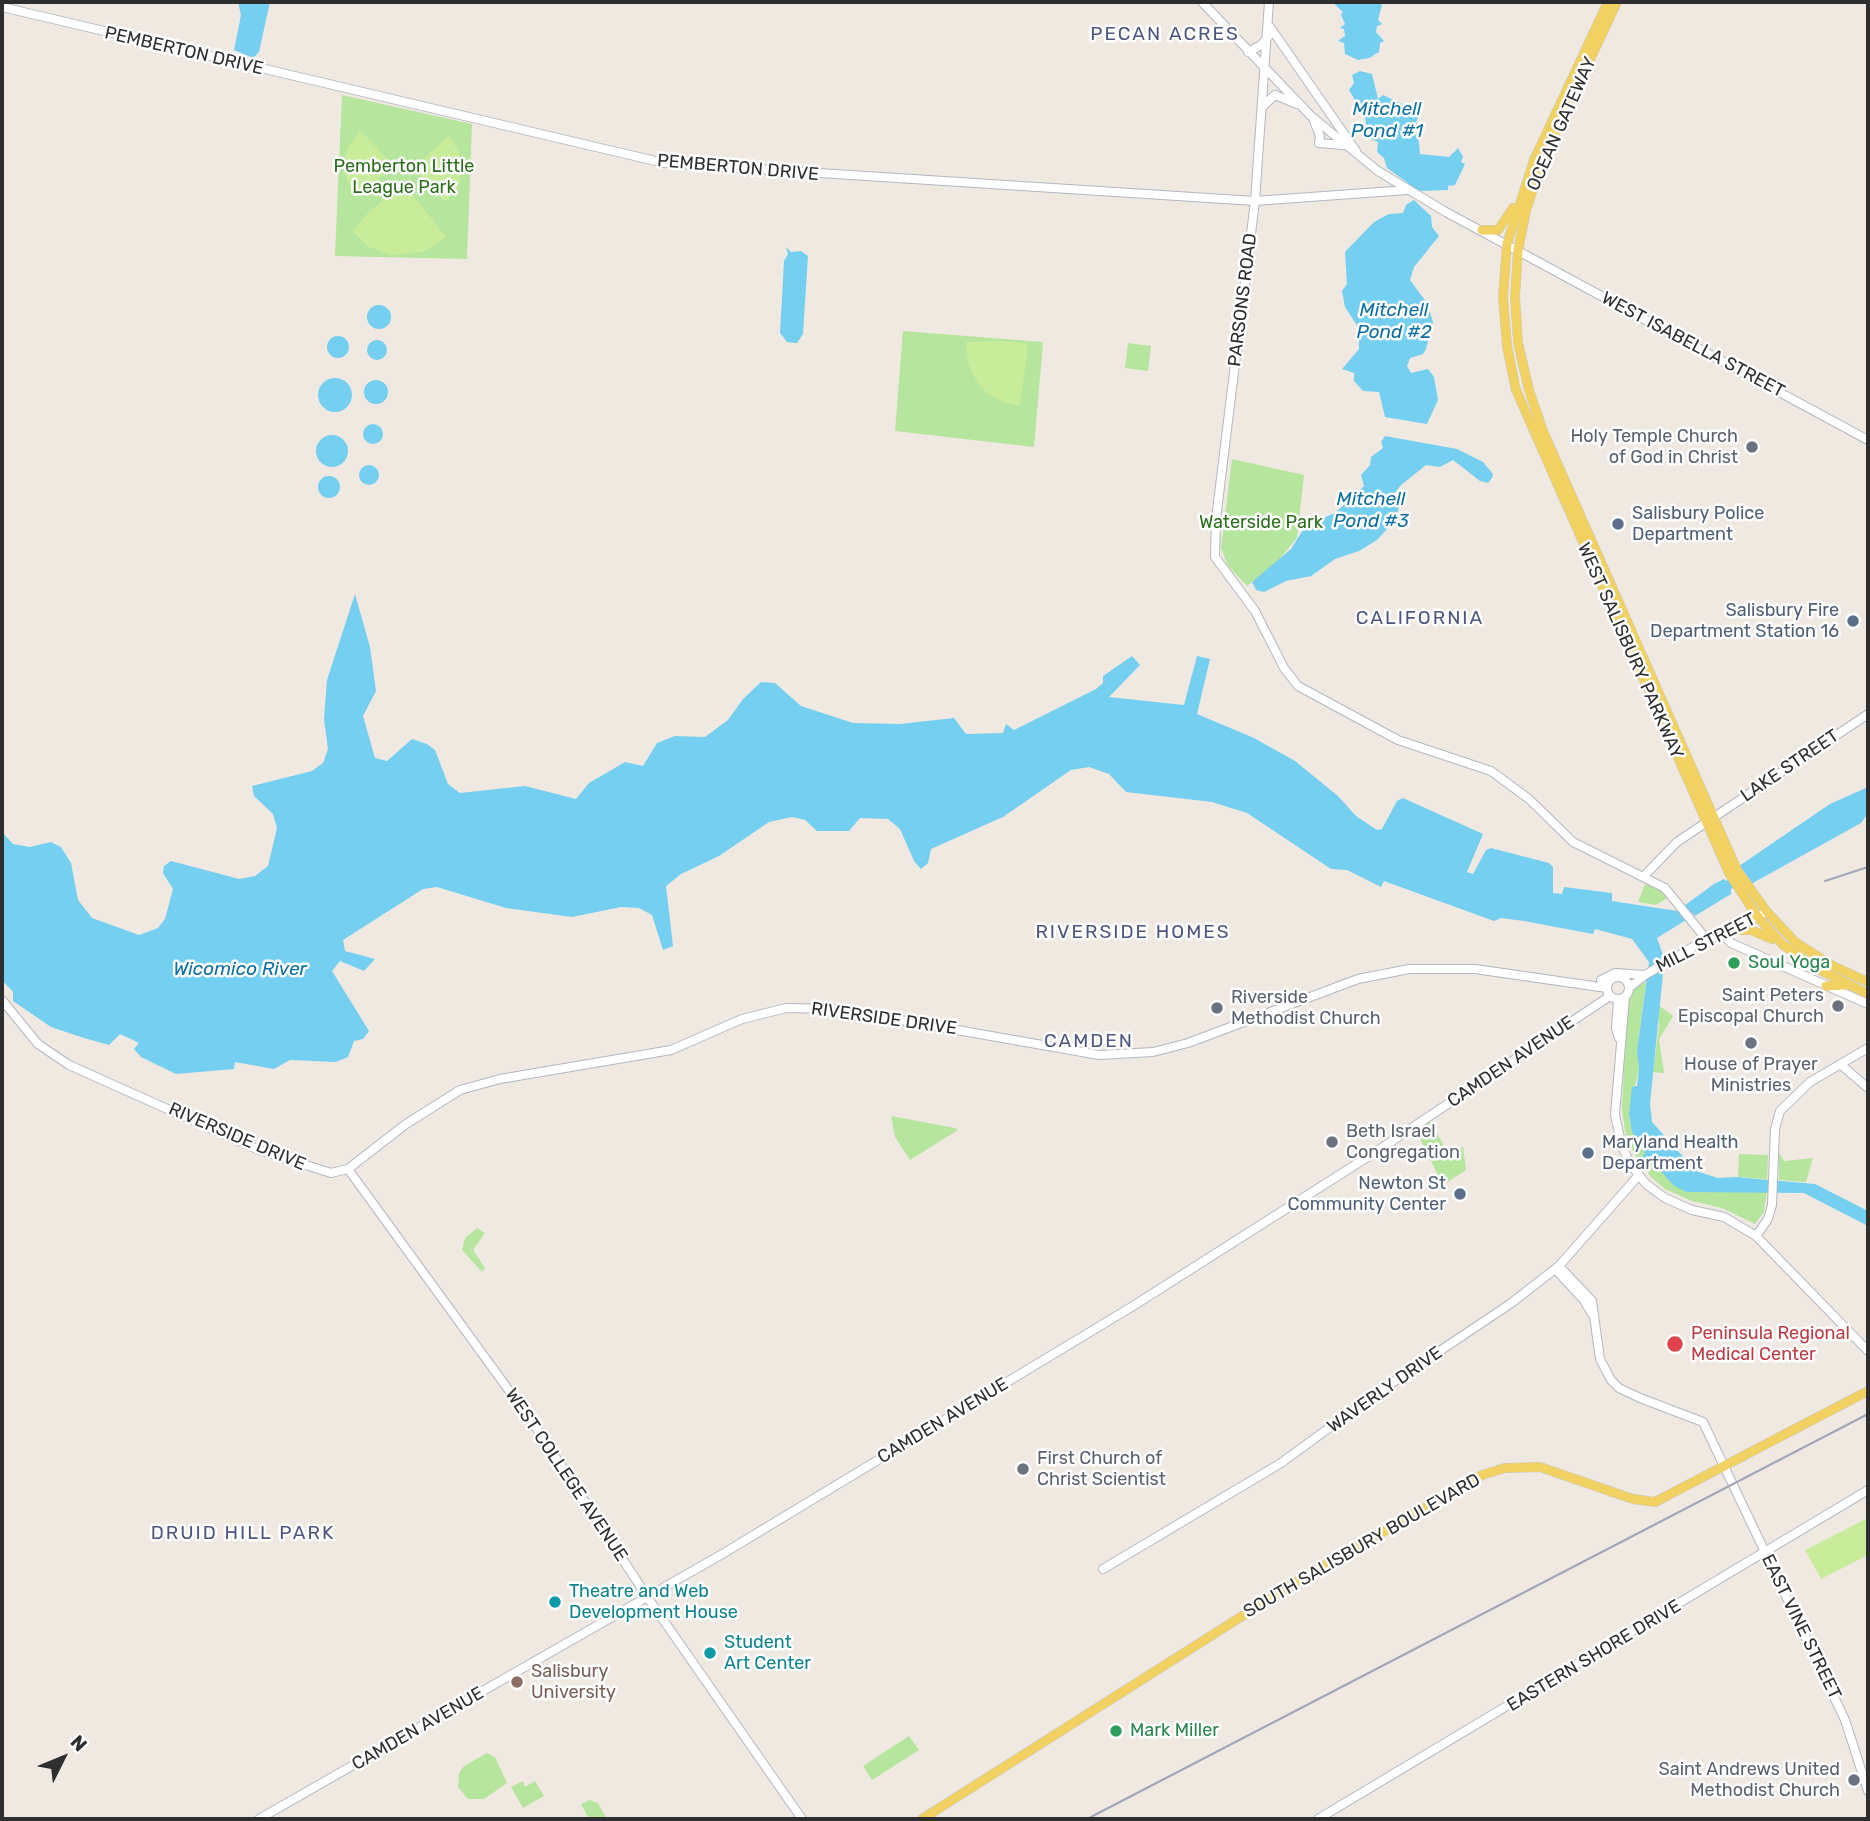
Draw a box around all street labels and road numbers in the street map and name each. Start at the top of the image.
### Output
street label: PEMBERTON DRIVE [102,22,266,80]
street label: OCEAN GATEWAY [1523,54,1601,194]
street label: PEMBERTON DRIVE [656,150,820,186]
street label: PARSONS ROAD [1224,232,1262,368]
street label: WEST ISABELLA STREET [1598,287,1788,403]
street label: WEST SALISBURY PARKWAY [1572,540,1688,762]
street label: LAKE STREET [1737,725,1843,807]
street label: MILL STREET [1652,909,1760,977]
street label: RIVERSIDE DRIVE [810,998,958,1040]
street label: CAMDEN AVENUE [1443,1012,1579,1112]
street label: RIVERSIDE DRIVE [165,1098,309,1176]
street label: WAVERLY DRIVE [1323,1342,1447,1438]
street label: CAMDEN AVENUE [874,1374,1012,1468]
street label: WEST COLLEGE AVENUE [500,1384,632,1566]
street label: SOUTH SALISBURY BOULEVARD [1240,1469,1484,1623]
street label: EAST VINE STREET [1757,1551,1845,1703]
street label: EASTERN SHORE DRIVE [1503,1595,1685,1717]
street label: CAMDEN AVENUE [348,1683,488,1775]

